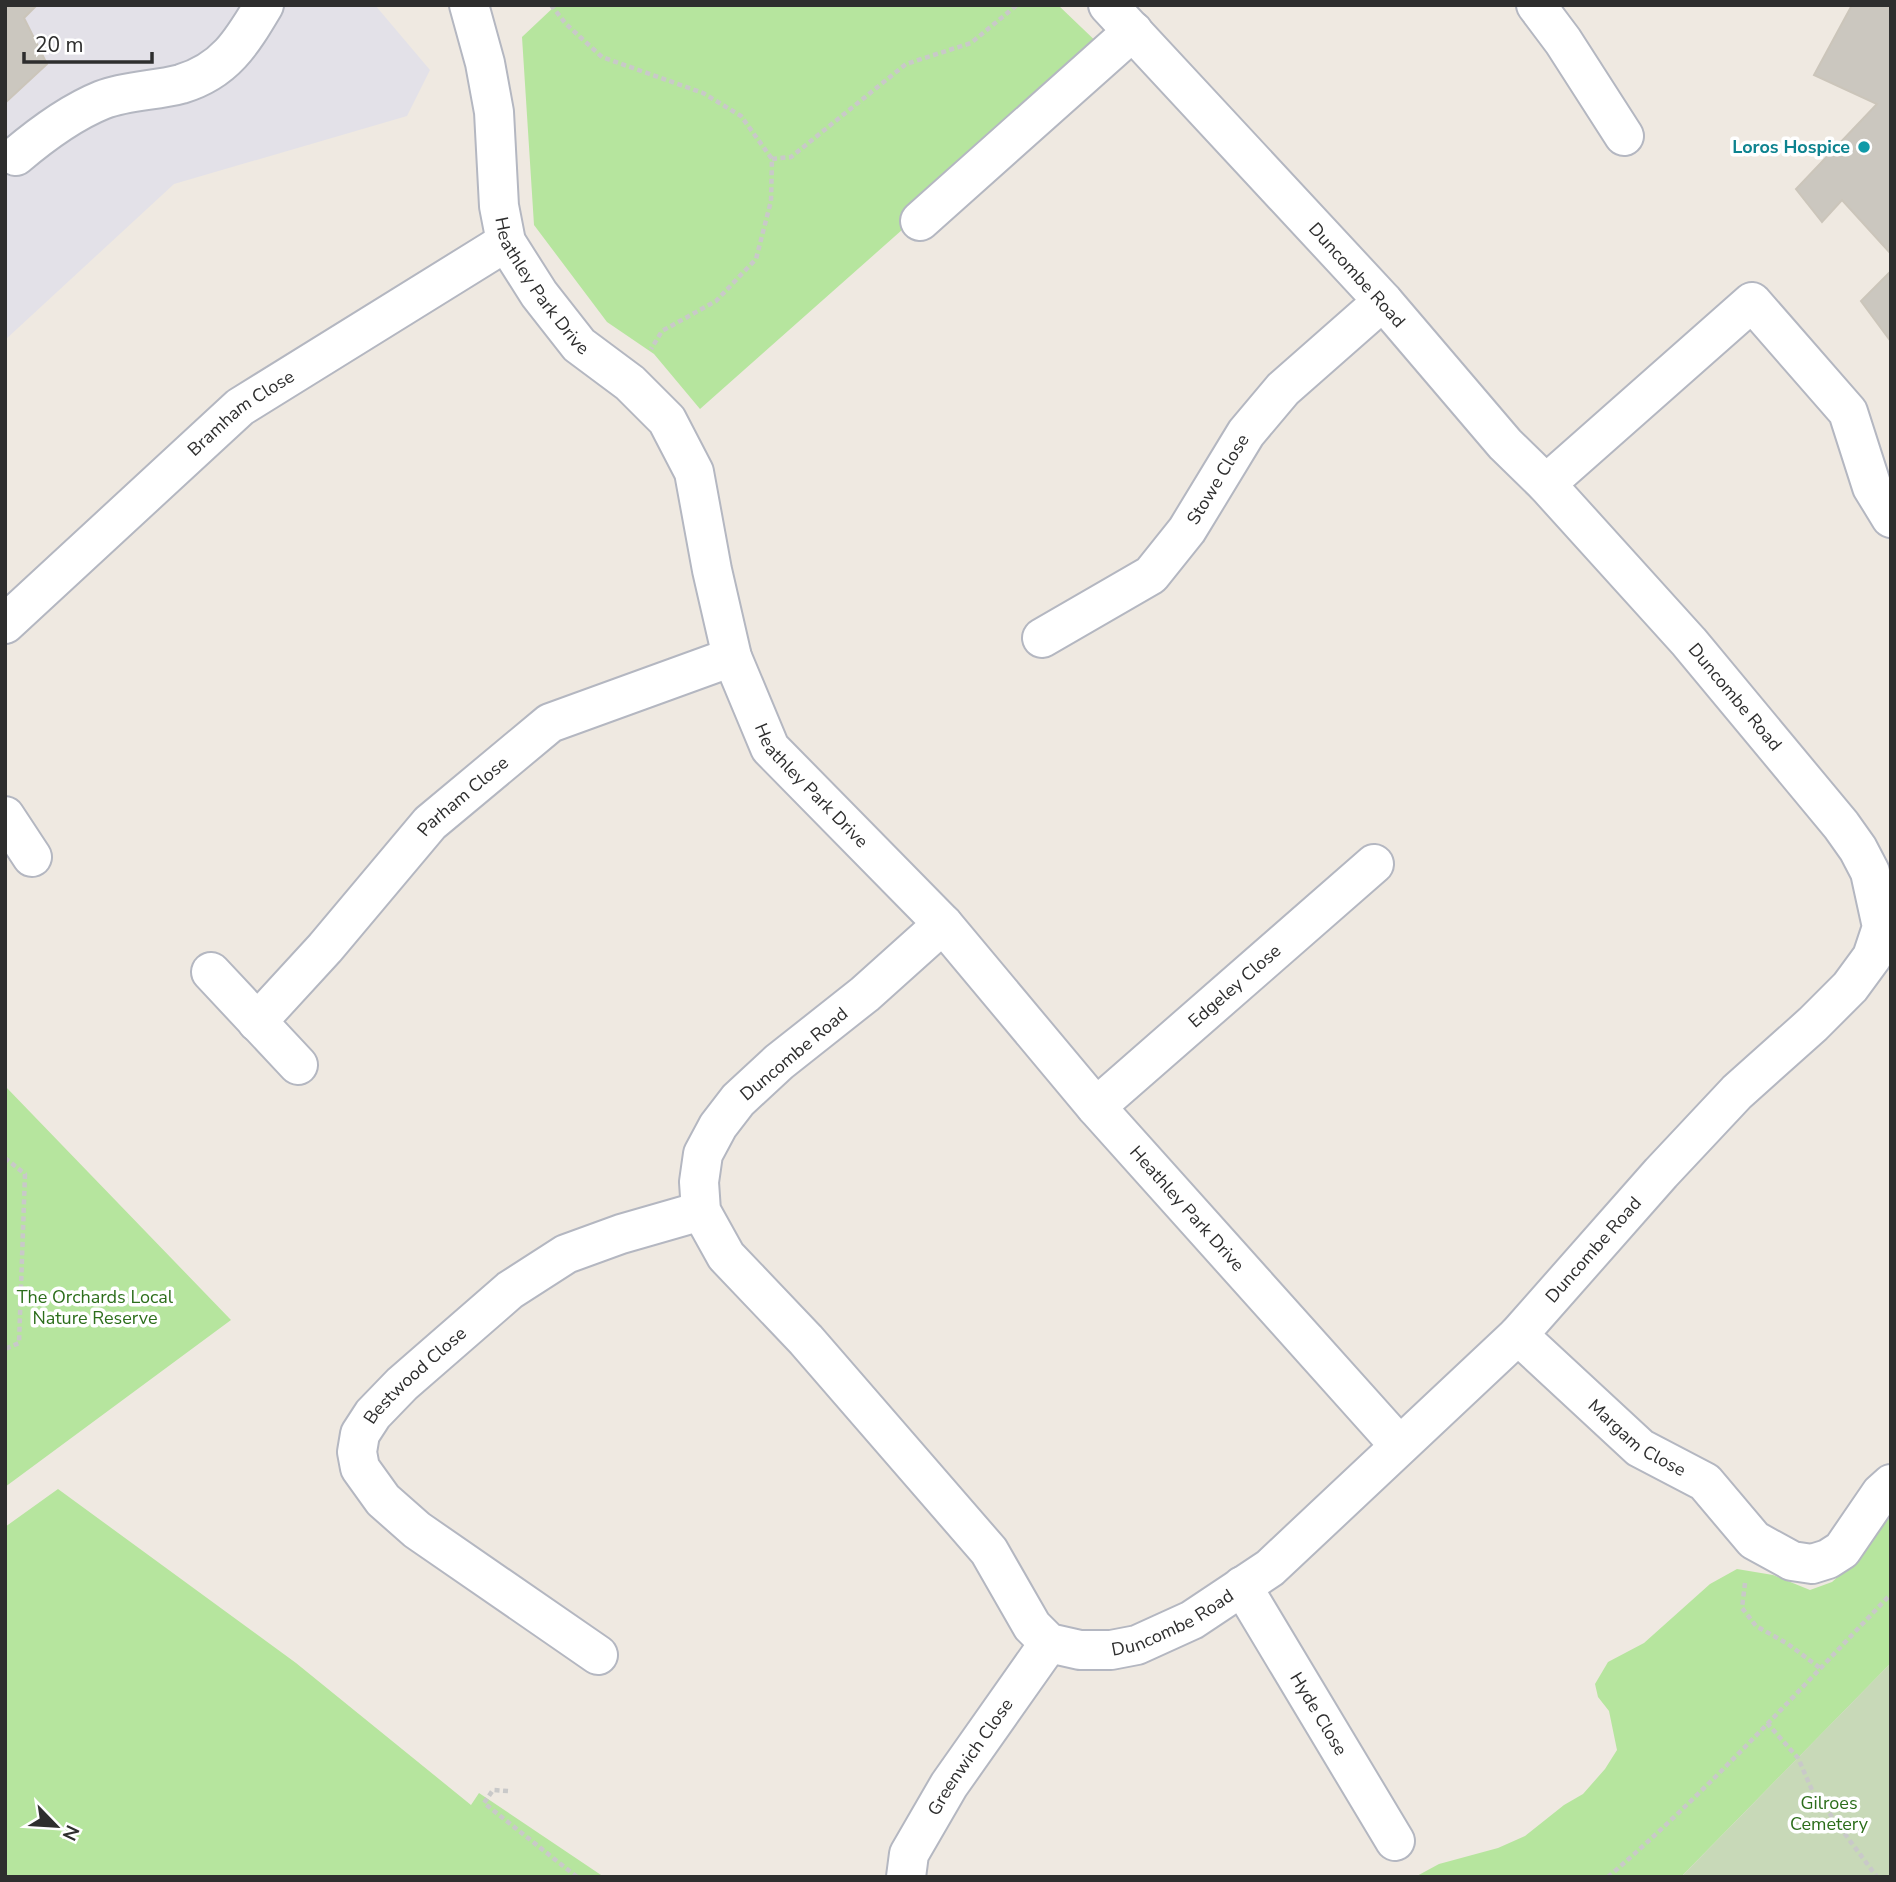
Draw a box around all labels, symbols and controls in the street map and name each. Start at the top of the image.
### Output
scale bar [24,21,152,65]
text: 20 m [35,31,84,59]
place label: Loros Hospice [1732,135,1850,159]
marker: Loros Hospice [1856,139,1872,155]
street label: Heathley Park Drive [489,215,594,360]
street label: Duncombe Road [1303,217,1411,333]
street label: Bramham Close [182,364,299,462]
street label: Stowe Close [1181,429,1255,529]
street label: Duncombe Road [1683,638,1787,756]
street label: Heathley Park Drive [749,719,873,853]
street label: Parham Close [412,751,513,841]
street label: Edgeley Close [1183,939,1286,1033]
street label: Duncombe Road [735,1002,853,1106]
street label: Heathley Park Drive [1124,1141,1250,1277]
street label: Duncombe Road [1540,1192,1647,1308]
park label: The Orchards Local Nature Reserve [17,1285,174,1330]
street label: Bestwood Close [358,1321,471,1428]
street label: Margam Close [1583,1394,1690,1482]
street label: Duncombe Road [1109,1584,1238,1662]
street label: Hyde Close [1284,1668,1353,1760]
street label: Greenwich Close [922,1693,1018,1820]
north arrow [21,1791,91,1861]
park label: Gilroes Cemetery [1790,1791,1869,1836]
text: N [56,1821,85,1845]

